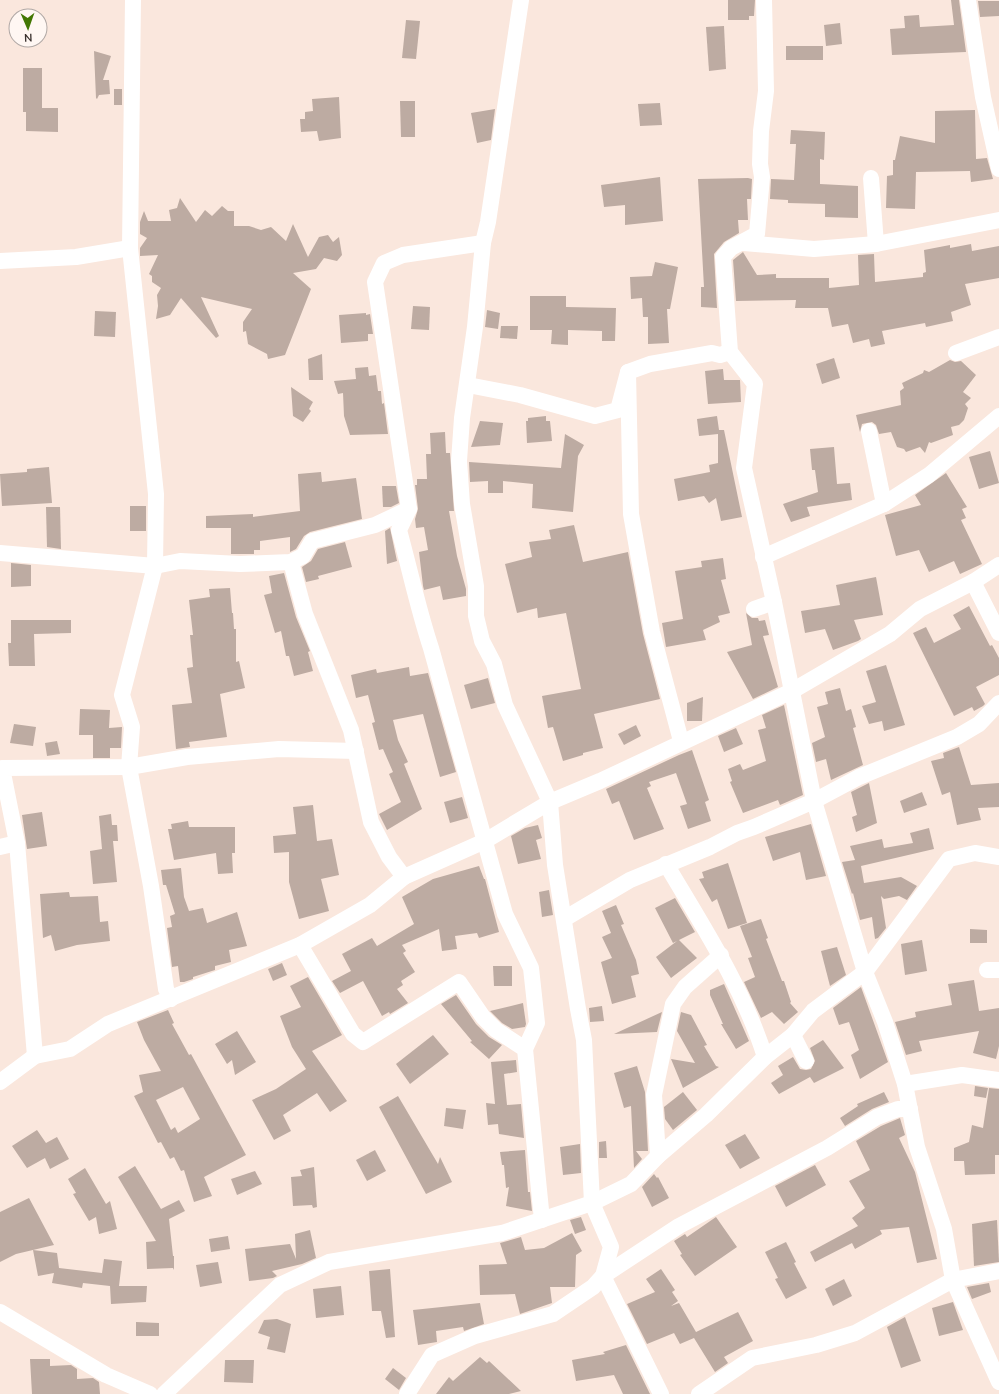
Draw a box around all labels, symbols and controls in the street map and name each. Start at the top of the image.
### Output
north arrow [8,8,48,48]
text: N [24,31,33,45]

